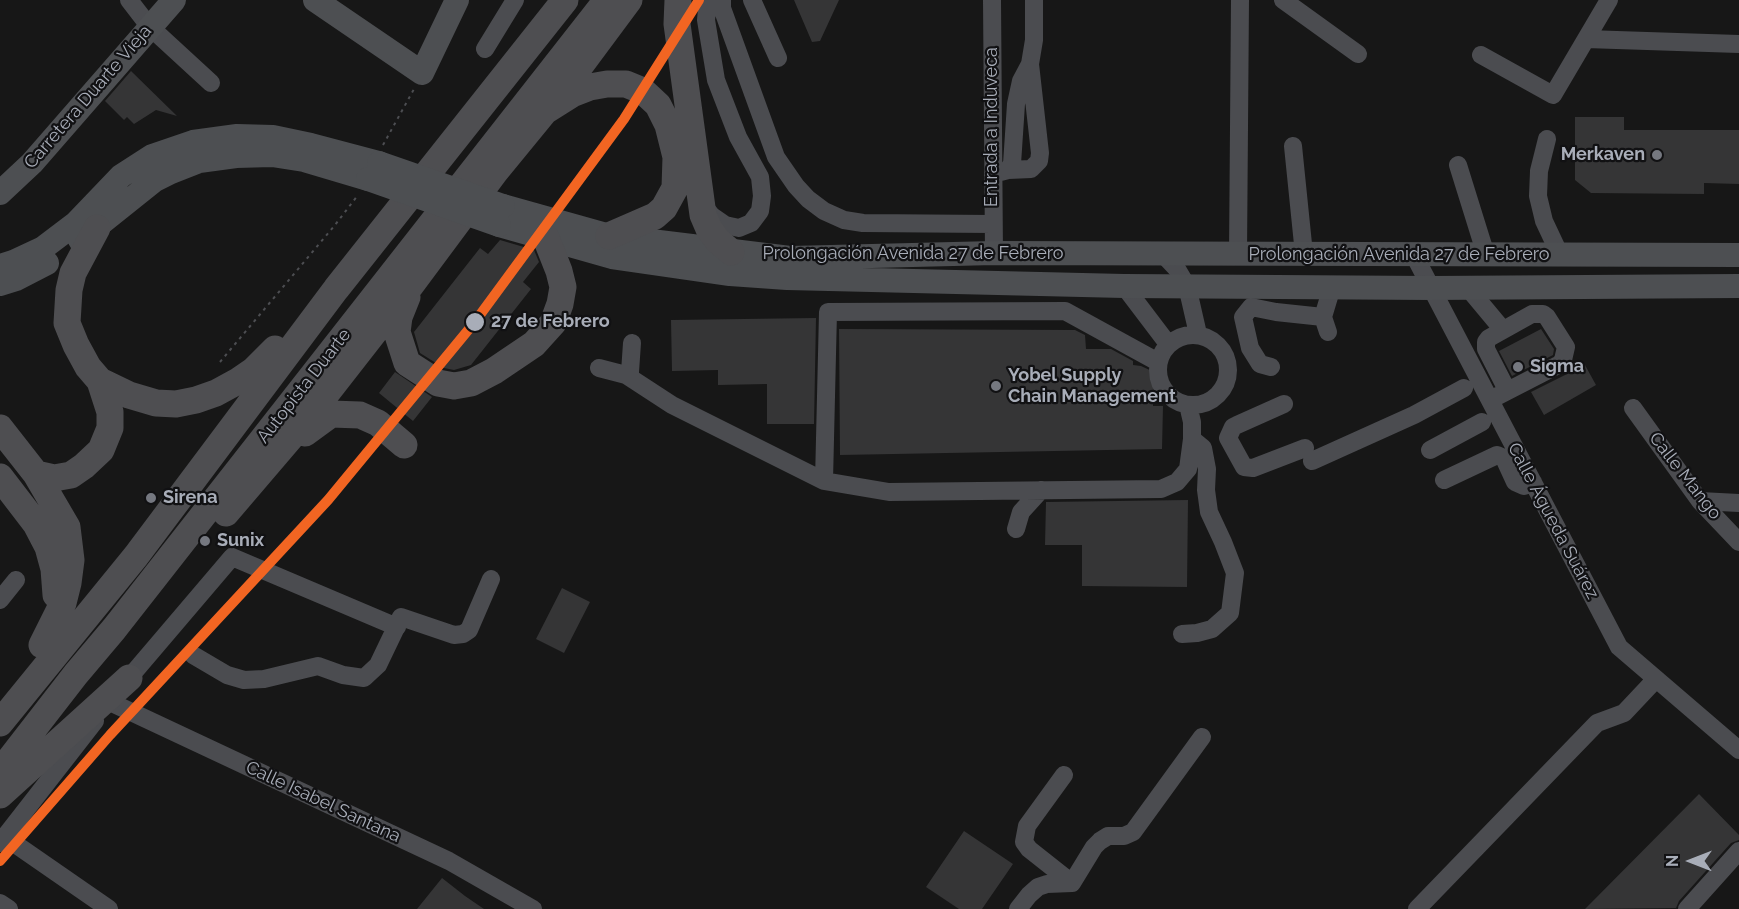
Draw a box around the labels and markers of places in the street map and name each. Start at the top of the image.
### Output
place label: Merkaven [1561,144,1645,166]
marker: Merkaven [1650,148,1664,162]
marker: 27 de Febrero [464,311,486,333]
place label: 27 de Febrero [491,311,610,333]
place label: Sigma [1530,356,1584,378]
marker: Sigma [1511,360,1525,374]
place label: Yobel Supply Chain Management [1008,365,1176,407]
marker: Yobel Supply Chain Management [989,379,1003,393]
place label: Sirena [163,487,217,509]
marker: Sirena [144,491,158,505]
place label: Sunix [217,530,264,552]
marker: Sunix [198,534,212,548]

